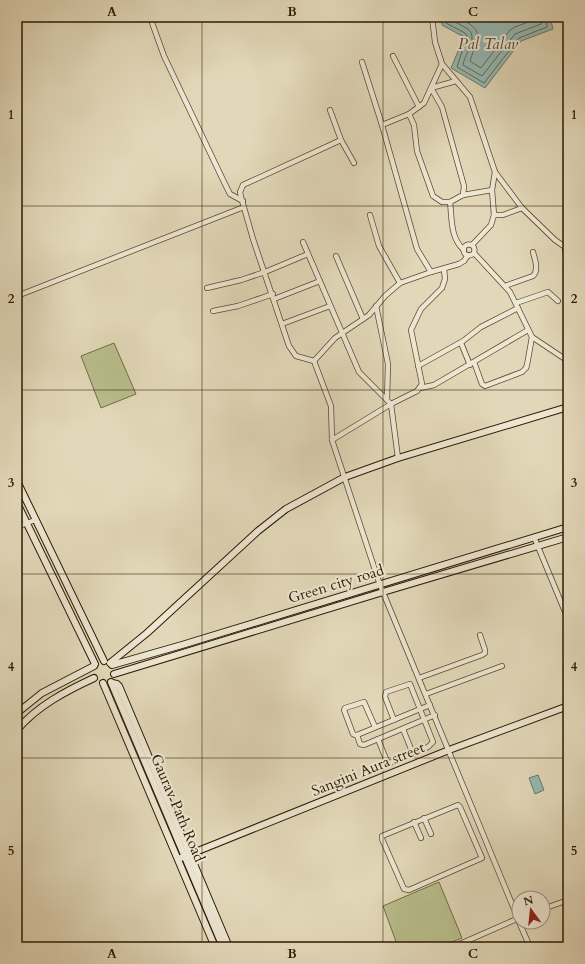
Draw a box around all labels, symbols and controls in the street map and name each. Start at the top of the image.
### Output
text: A [107,3,117,21]
text: B [287,3,297,21]
text: C [468,3,478,21]
water label: Pal Talav [458,33,519,55]
text: 1 [8,106,14,124]
text: 1 [571,106,577,124]
text: 2 [8,290,15,308]
text: 2 [571,290,578,308]
text: 3 [8,474,15,492]
text: 3 [571,474,578,492]
street label: Green city road [286,560,386,608]
text: 4 [8,658,15,676]
text: 4 [571,658,578,676]
street label: Sangini Aura street [308,737,428,801]
street label: Gaurav Path Road [146,751,210,865]
text: 5 [8,842,14,860]
text: 5 [571,842,577,860]
north arrow [511,890,551,930]
text: N [522,892,536,909]
text: A [107,945,117,963]
text: B [287,945,297,963]
text: C [468,945,478,963]

